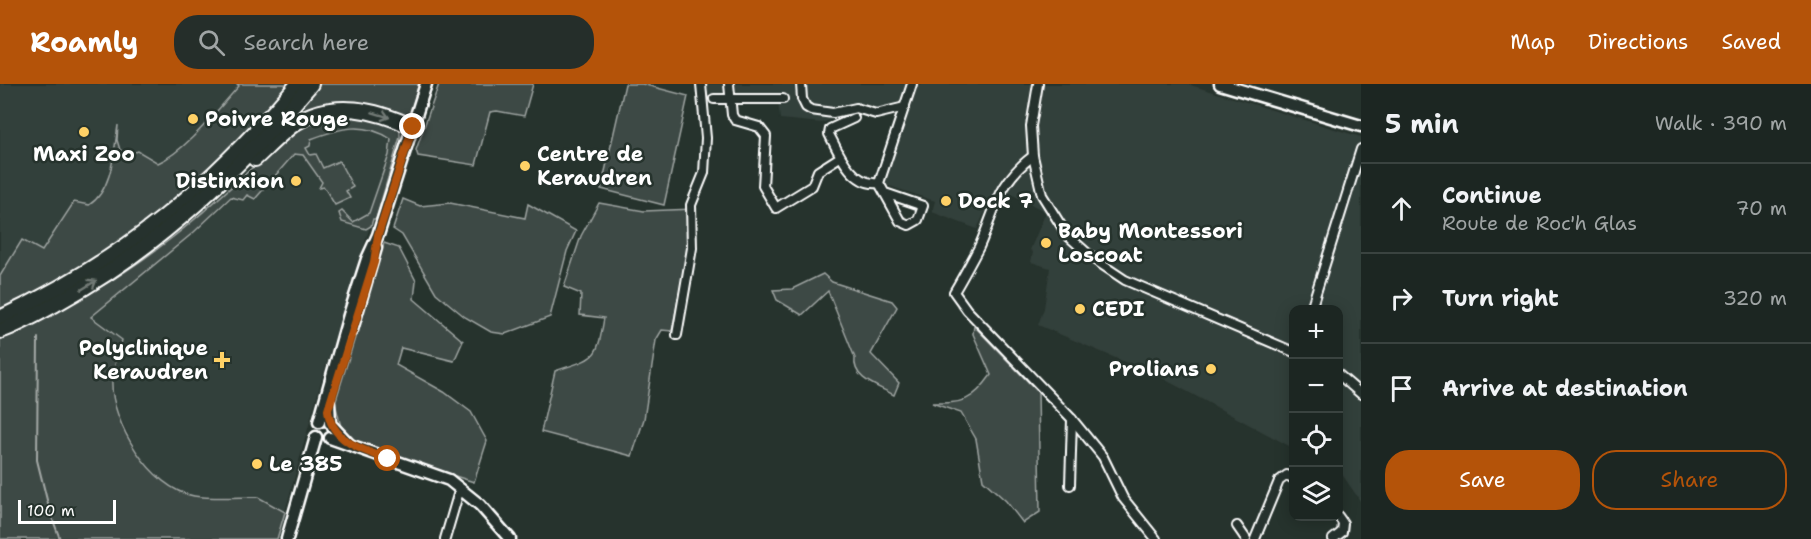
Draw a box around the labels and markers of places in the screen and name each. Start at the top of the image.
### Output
place label: Poivre Rouge [205,105,349,133]
marker: Poivre Rouge [186,112,200,126]
marker: Maxi Zoo [77,125,91,139]
place label: Maxi Zoo [33,140,135,168]
place label: Centre de Keraudren [537,140,652,192]
marker: Centre de Keraudren [518,159,532,173]
place label: Distinxion [176,167,284,195]
marker: Distinxion [289,174,303,188]
place label: Dock 7 [958,187,1033,215]
marker: Dock 7 [939,194,953,208]
place label: Baby Montessori Loscoat [1058,217,1243,269]
marker: Baby Montessori Loscoat [1039,236,1053,250]
place label: CEDI [1092,295,1145,323]
marker: CEDI [1073,302,1087,316]
place label: Polyclinique Keraudren [79,334,208,386]
marker: Polyclinique Keraudren [213,351,231,369]
place label: Prolians [1109,355,1199,383]
marker: Prolians [1204,362,1218,376]
place label: Le 385 [269,450,342,478]
marker: Le 385 [250,457,264,471]

